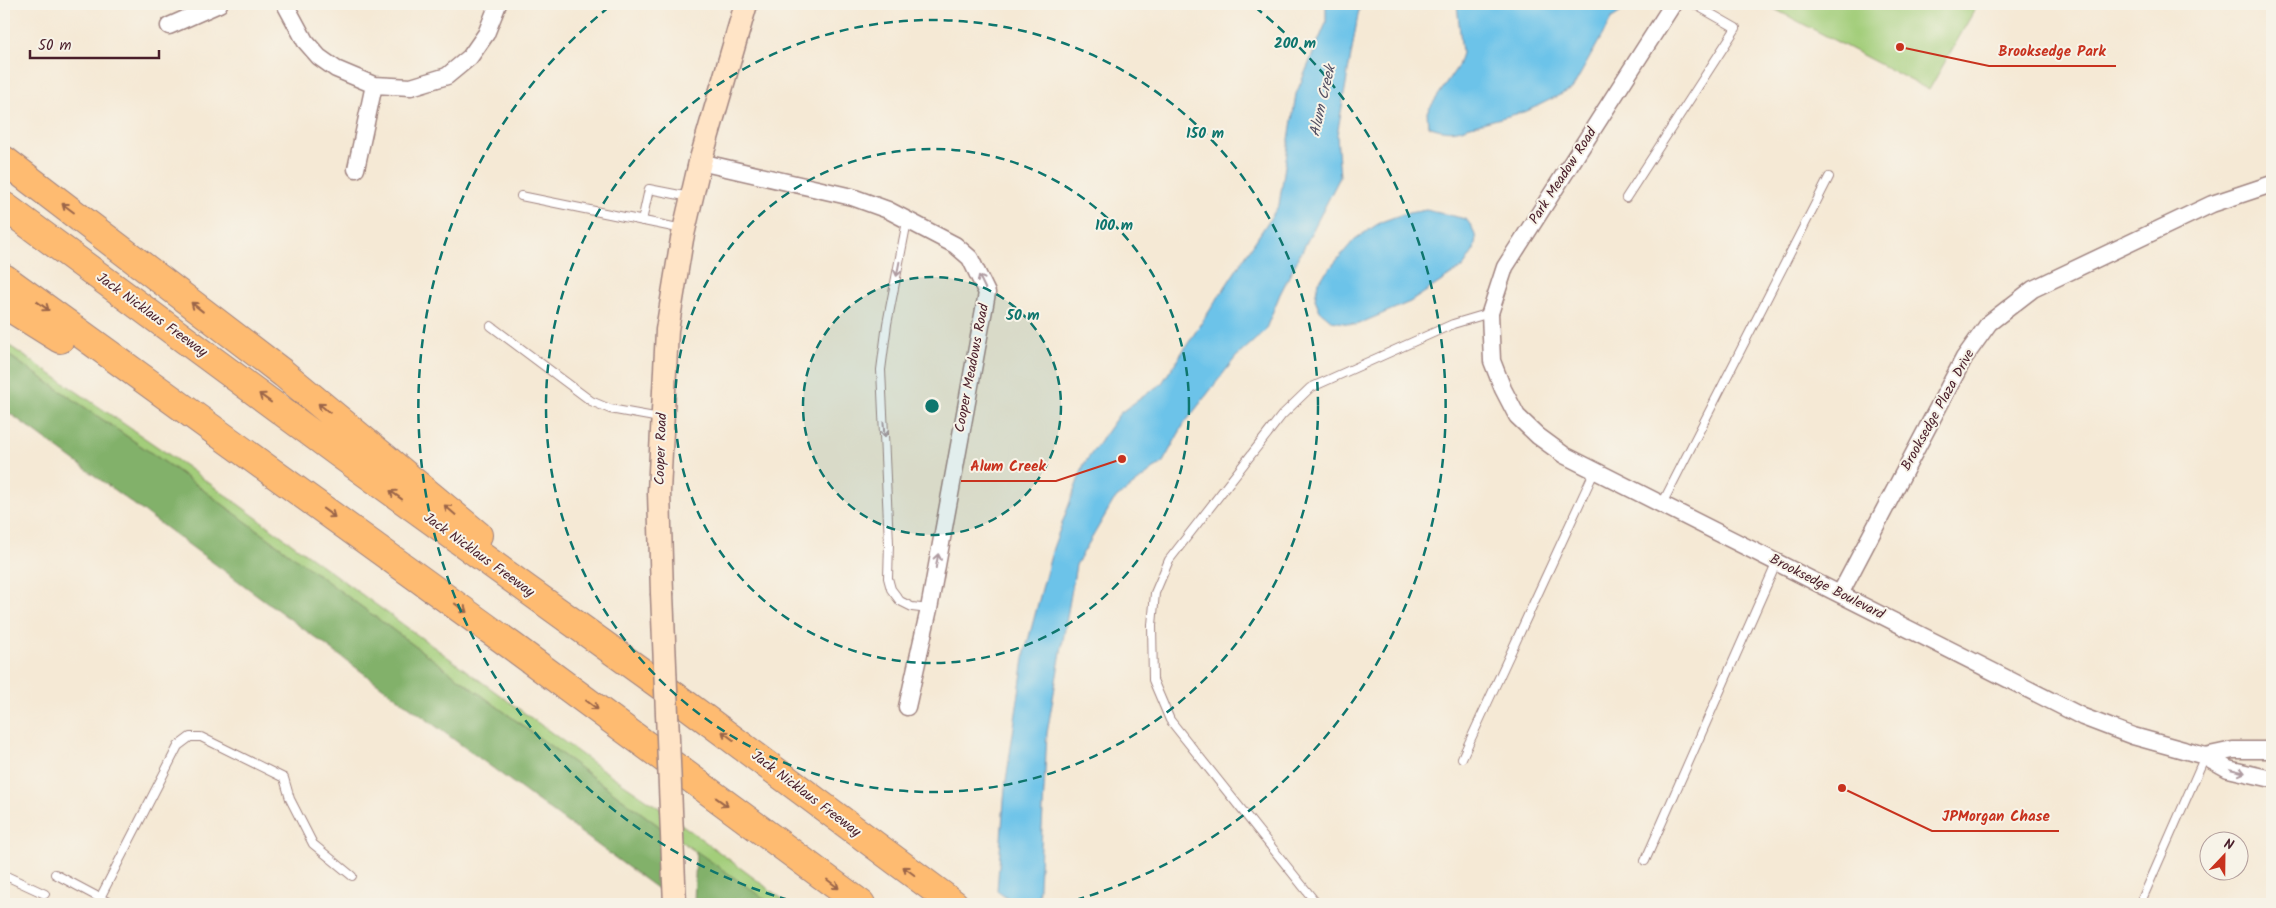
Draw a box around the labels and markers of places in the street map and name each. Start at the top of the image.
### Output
callout: Brooksedge Park [1989,36,2116,66]
centre of rings [923,397,941,415]
callout: Alum Creek [961,451,1056,481]
callout: JPMorgan Chase [1932,801,2059,831]

